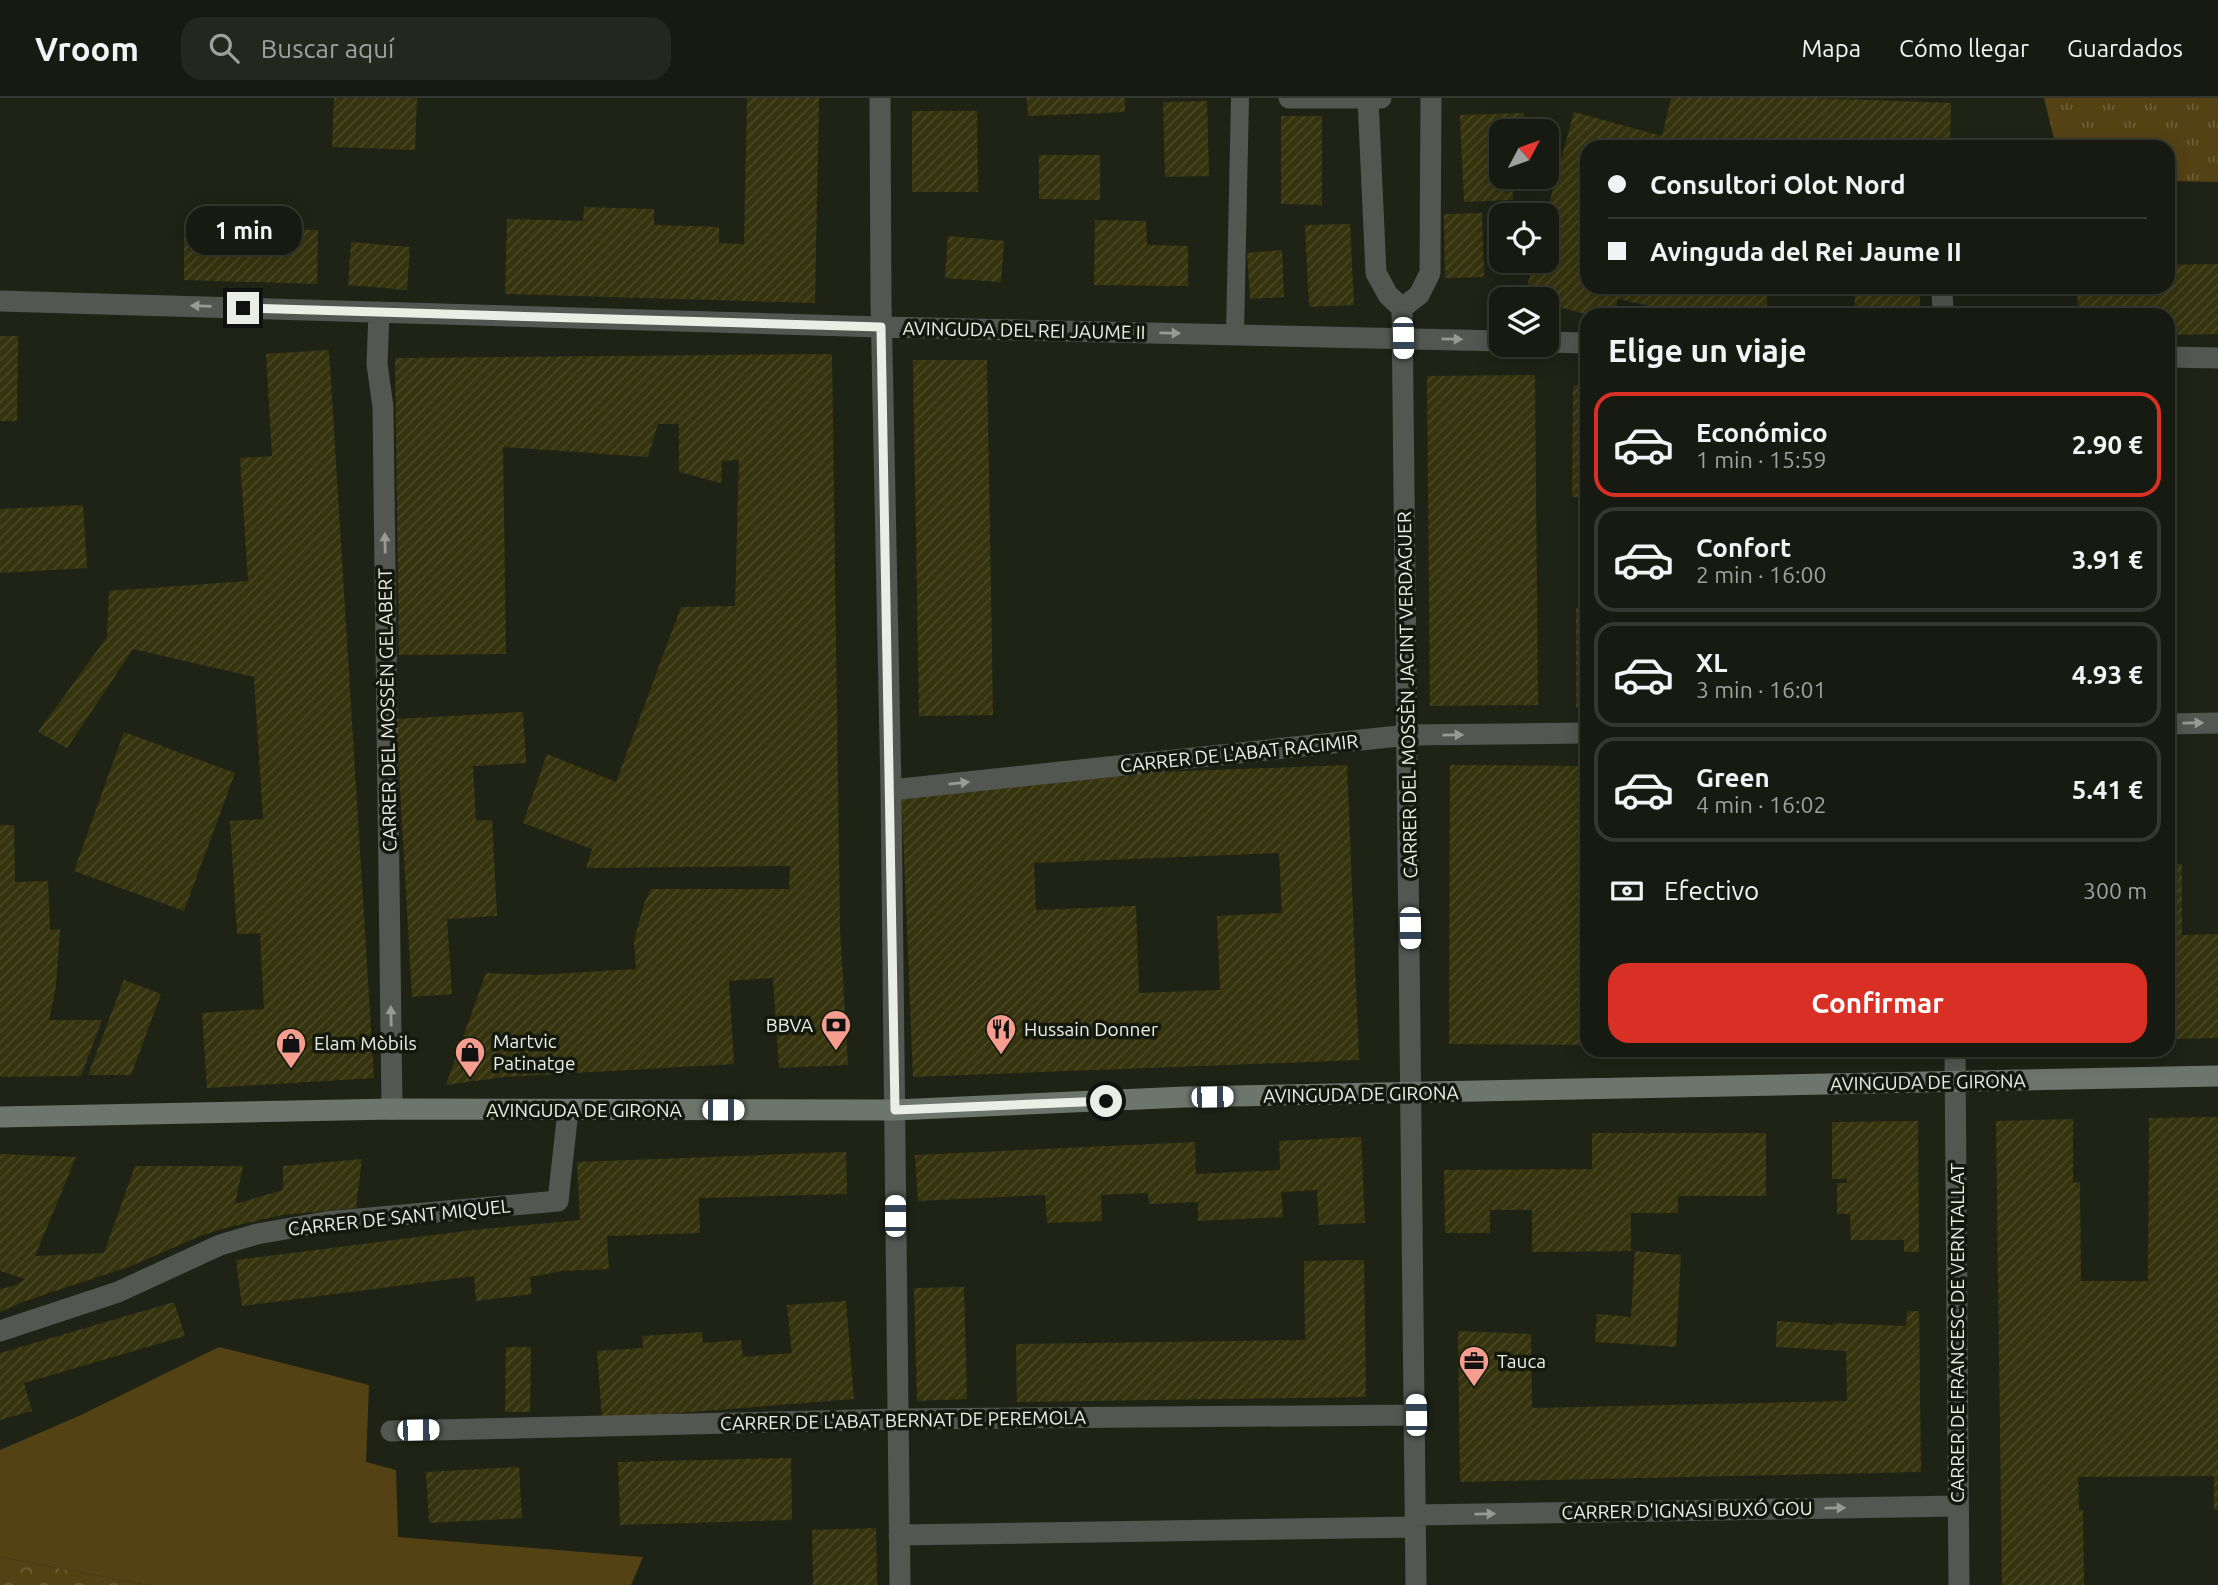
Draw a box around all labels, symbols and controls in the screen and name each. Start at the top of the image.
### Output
search box [181,17,671,80]
icon: search [205,29,243,67]
text: Vroom [35,30,139,67]
text: Buscar aquí [261,34,394,63]
text: Mapa [1801,35,1861,62]
text: Cómo llegar [1899,35,2029,62]
text: Guardados [2067,35,2183,62]
north arrow [1489,119,1559,189]
map controls [1489,119,1559,357]
text: Consultori Olot Nord [1650,170,1906,199]
button: locate [1489,203,1559,273]
callout: 1 min [185,206,301,256]
text: 1 min [215,218,273,243]
text: Avinguda del Rei Jaume II [1650,237,1962,266]
button: layers [1489,287,1559,357]
route end [227,292,259,324]
one-way arrow [190,301,212,312]
street label: AVINGUDA DEL REI JAUME II [902,317,1146,343]
car [1393,317,1414,359]
one-way arrow [1159,327,1181,339]
text: Elige un viaje [1608,332,1807,368]
one-way arrow [1441,334,1463,345]
icon: car [1612,413,1675,476]
text: Económico [1696,418,1828,447]
text: 2.90 € [2072,430,2143,459]
text: 1 min · 15:59 [1696,447,1827,472]
street label: CARRER DEL MOSSÈN JACINT VERDAGUER [1393,511,1421,879]
icon: car [1612,528,1675,591]
one-way arrow [379,532,391,554]
text: Confort [1696,533,1791,562]
text: 3.91 € [2072,545,2143,574]
text: 2 min · 16:00 [1696,562,1827,587]
street label: CARRER DEL MOSSÈN GELABERT [374,568,400,852]
icon: car [1612,643,1675,706]
text: XL [1696,648,1727,677]
text: 4.93 € [2072,660,2143,689]
text: 3 min · 16:01 [1696,677,1827,702]
one-way arrow [2182,718,2204,729]
one-way arrow [1442,729,1464,740]
street label: CARRER DE L'ABAT RACIMIR [1119,730,1359,776]
icon: car [1612,758,1675,821]
text: Green [1696,763,1770,792]
text: 5.41 € [2072,775,2143,804]
one-way arrow [948,777,970,788]
text: 4 min · 16:02 [1696,792,1827,817]
icon: cash [1608,872,1646,910]
text: Efectivo [1664,876,1759,905]
text: 300 m [2083,878,2147,903]
car [1400,907,1421,949]
button: Confirmar [1608,963,2147,1043]
one-way arrow [385,1005,397,1027]
bank icon: BBVA [819,1008,853,1052]
restaurant icon: Hussain Donner [984,1012,1018,1056]
place label: BBVA [766,1014,814,1036]
place label: Hussain Donner [1024,1018,1158,1040]
shop icon: Elam Mòbils [274,1026,308,1070]
place label: Martvic Patinatge [493,1030,576,1074]
place label: Elam Mòbils [314,1032,417,1054]
shop icon: Martvic Patinatge [453,1035,487,1079]
street label: AVINGUDA DE GIRONA [1830,1069,2027,1095]
street label: AVINGUDA DE GIRONA [1263,1081,1460,1107]
route start [1090,1085,1122,1117]
car [1191,1086,1234,1108]
street label: AVINGUDA DE GIRONA [486,1099,683,1121]
car [703,1100,745,1121]
street label: CARRER DE FRANCESC DE VERNTALLAT [1946,1162,1968,1503]
street label: CARRER DE SANT MIQUEL [287,1194,512,1240]
car [885,1195,906,1237]
office icon: Tauca [1457,1344,1491,1388]
place label: Tauca [1497,1350,1546,1372]
car [1406,1394,1427,1436]
street label: CARRER DE L'ABAT BERNAT DE PEREMOLA [720,1406,1087,1434]
car [397,1419,440,1441]
street label: CARRER D'IGNASI BUXÓ GOU [1561,1497,1813,1523]
one-way arrow [1824,1502,1846,1514]
one-way arrow [1474,1508,1496,1519]

